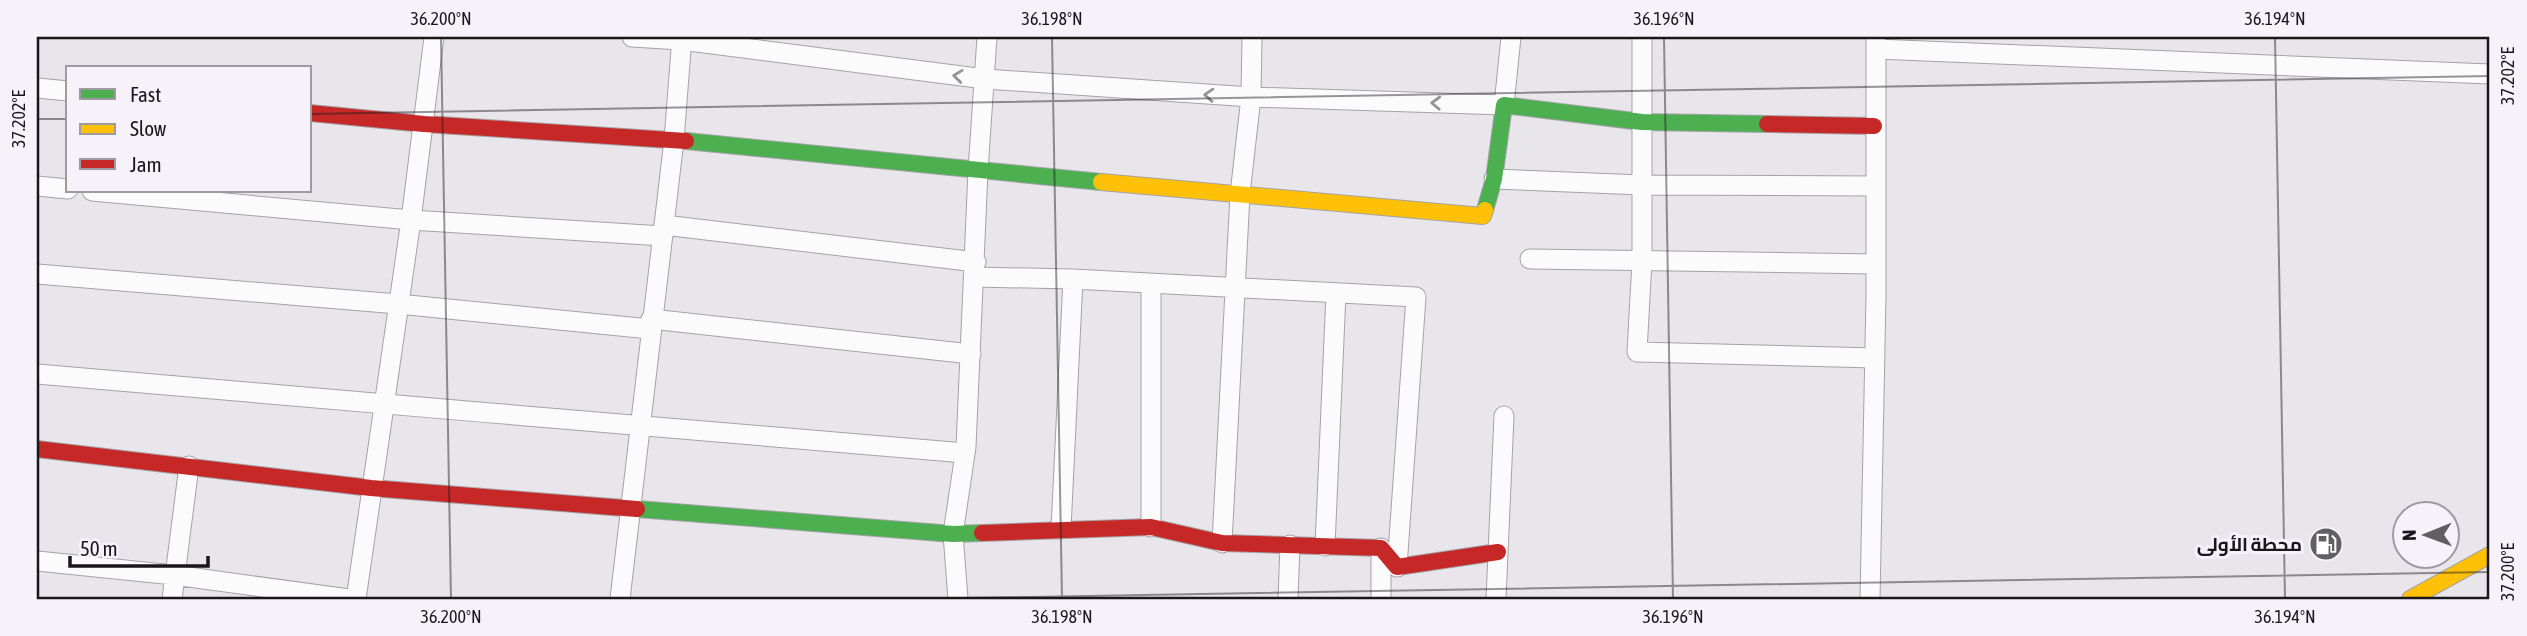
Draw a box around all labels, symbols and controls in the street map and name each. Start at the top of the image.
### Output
text: 36.200°N [410,8,472,29]
text: 36.198°N [1021,8,1083,29]
text: 36.196°N [1633,8,1695,29]
text: 36.194°N [2244,8,2306,29]
text: 37.202°E [2497,47,2518,105]
legend [66,66,312,192]
one-way arrow [952,68,963,83]
text: Fast [130,82,161,106]
one-way arrow [1203,87,1214,102]
text: 37.202°E [8,90,29,148]
one-way arrow [1430,96,1441,111]
text: Slow [130,116,167,140]
text: Jam [130,152,162,176]
north arrow [2390,500,2460,570]
scale bar [70,524,208,568]
fuel station icon: محطة الأولى [2307,525,2345,563]
text: N [2398,529,2420,541]
place label: محطة الأولى [2197,533,2302,556]
text: 50 m [80,536,118,560]
text: 37.200°E [2497,543,2518,601]
text: 36.200°N [420,606,482,627]
text: 36.198°N [1031,606,1093,627]
text: 36.196°N [1642,606,1704,627]
text: 36.194°N [2254,606,2316,627]

